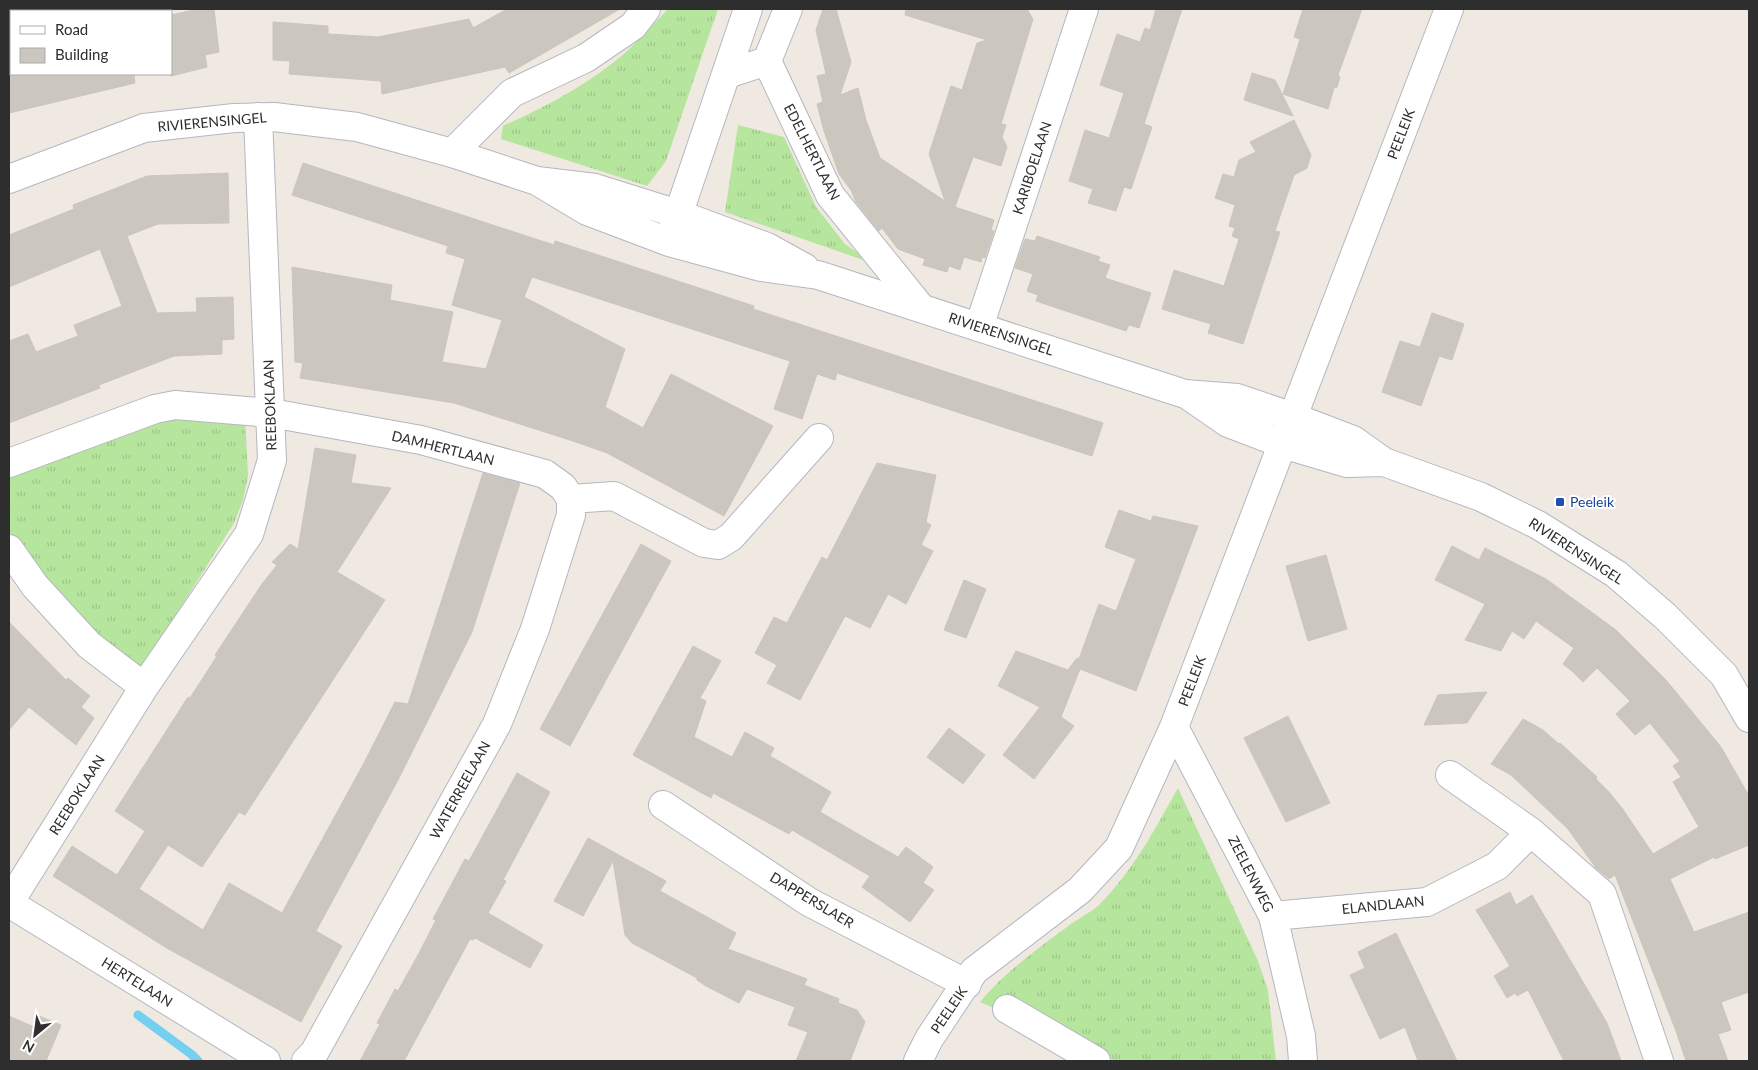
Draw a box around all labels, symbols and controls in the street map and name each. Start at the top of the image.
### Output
legend [10,10,172,75]
text: Road [55,20,88,38]
text: Building [55,45,108,63]
street label: EDELHERTLAAN [781,101,844,203]
street label: PEELEIK [1383,105,1418,162]
street label: RIVIERENSINGEL [157,108,267,135]
street label: KARIBOELAAN [1009,119,1055,216]
street label: RIVIERENSINGEL [946,309,1056,359]
street label: REEBOKLAAN [259,359,280,451]
street label: DAMHERTLAAN [390,427,496,468]
place label: Peeleik [1570,493,1615,510]
marker: Peeleik [1554,496,1566,508]
street label: RIVIERENSINGEL [1526,514,1627,588]
street label: PEELEIK [1174,652,1209,709]
street label: WATERREELAAN [426,738,493,842]
street label: REEBOKLAAN [45,752,108,838]
street label: ZEELENWEG [1225,833,1278,915]
street label: DAPPERSLAER [767,868,857,931]
street label: ELANDLAAN [1341,892,1425,917]
street label: HERTELAAN [99,953,176,1010]
street label: PEELEIK [927,982,971,1036]
north arrow [10,1010,60,1060]
text: N [20,1037,37,1057]

